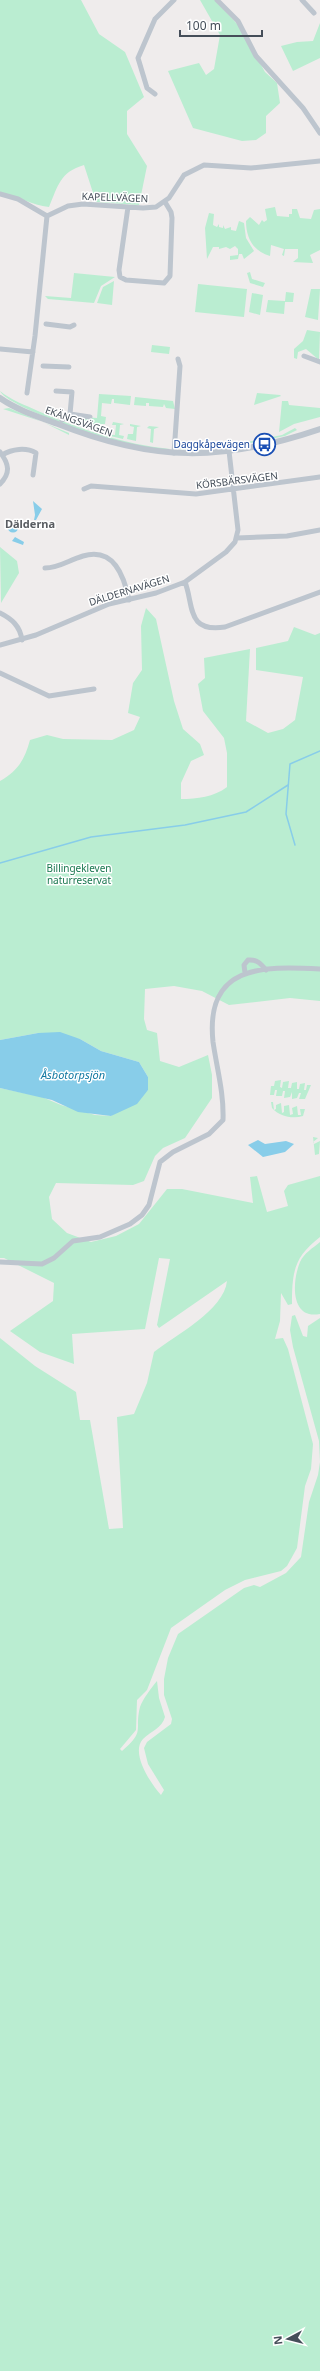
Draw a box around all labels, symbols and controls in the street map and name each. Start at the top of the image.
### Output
scale bar [180,12,262,38]
text: 100 m [186,17,221,34]
street label: KAPELLVÄGEN [81,189,149,205]
street label: EKÄNGSVÄGEN [43,402,115,440]
bus stop icon: Daggkåpevägen [252,431,278,457]
place label: Daggkåpevägen [174,437,250,451]
street label: KÖRSBÄRSVÄGEN [195,468,279,492]
district label: Dälderna [5,516,55,531]
street label: DÄLDERNAVÄGEN [87,571,171,609]
park label: Billingekleven naturreservat [46,861,112,887]
water label: Åsbotorpsjön [40,1067,105,1082]
north arrow [268,2319,308,2359]
text: N [270,2335,286,2346]

